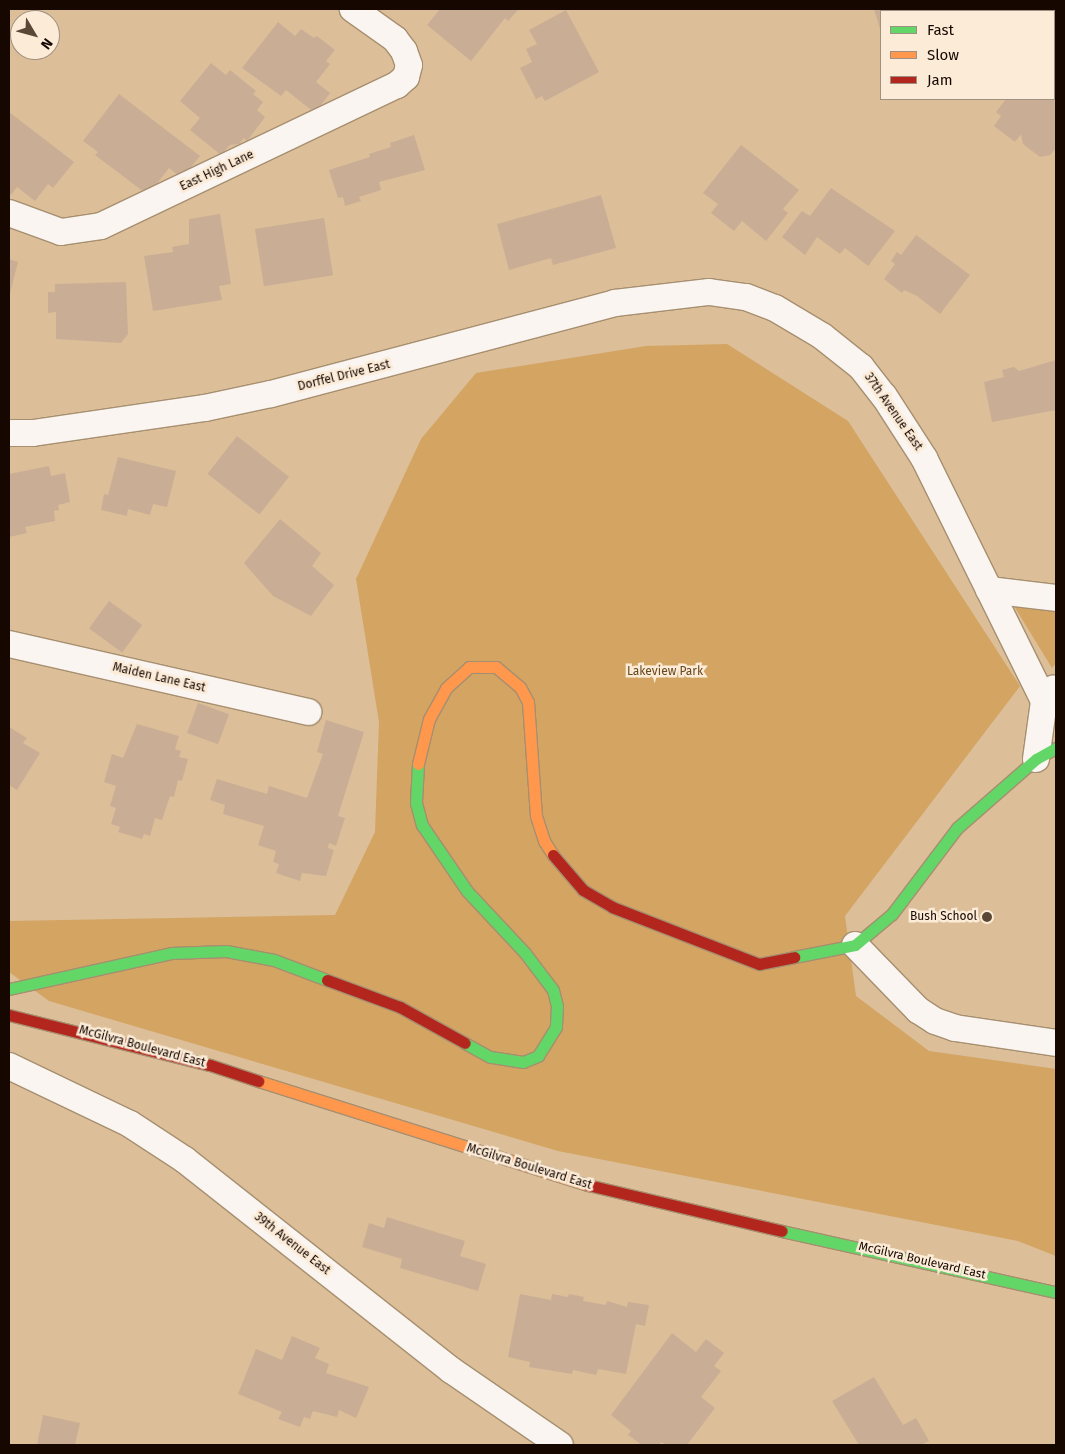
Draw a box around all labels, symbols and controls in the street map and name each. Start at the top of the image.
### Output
north arrow [10,10,60,60]
legend [880,10,1055,100]
text: Fast [927,21,954,39]
text: N [37,35,56,53]
text: Slow [927,46,959,64]
text: Jam [927,71,953,89]
street label: East High Lane [178,148,256,194]
street label: Dorffel Drive East [296,358,392,394]
street label: 37th Avenue East [861,370,925,454]
street label: Maiden Lane East [111,660,207,696]
park label: Lakeview Park [627,665,703,679]
place label: Bush School [910,910,977,924]
marker: Bush School [981,911,993,923]
street label: McGilvra Boulevard East [77,1023,207,1071]
street label: McGilvra Boulevard East [465,1141,593,1193]
street label: 39th Avenue East [251,1210,333,1278]
street label: McGilvra Boulevard East [857,1239,987,1283]

